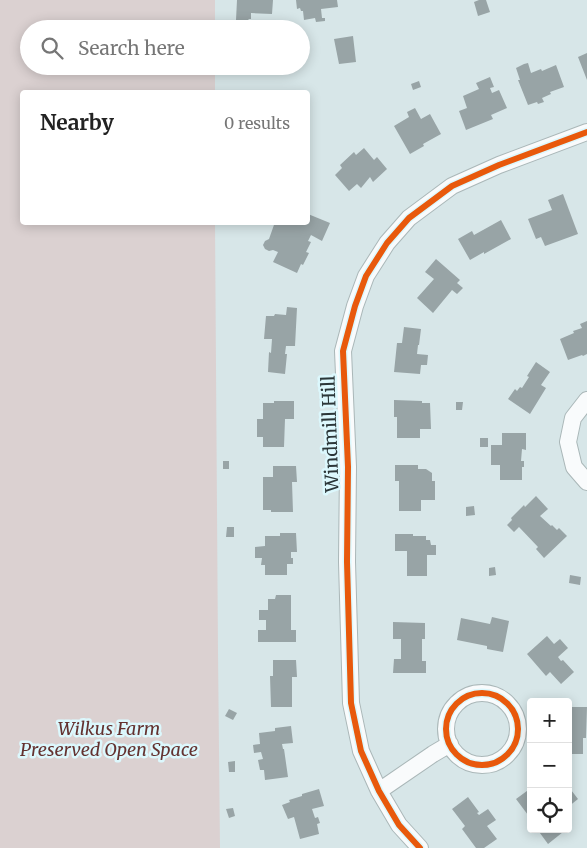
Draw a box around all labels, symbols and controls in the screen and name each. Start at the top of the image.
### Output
search box [20,20,310,75]
icon: search [38,34,66,62]
text: Search here [78,36,185,60]
text: Nearby [40,109,114,136]
text: 0 results [224,113,290,133]
street label: Windmill Hill [316,375,344,494]
map controls [527,698,572,833]
button: + [527,698,572,743]
park label: Wilkus Farm Preserved Open Space [20,717,198,761]
button: − [527,743,572,788]
button: locate [527,788,572,833]

